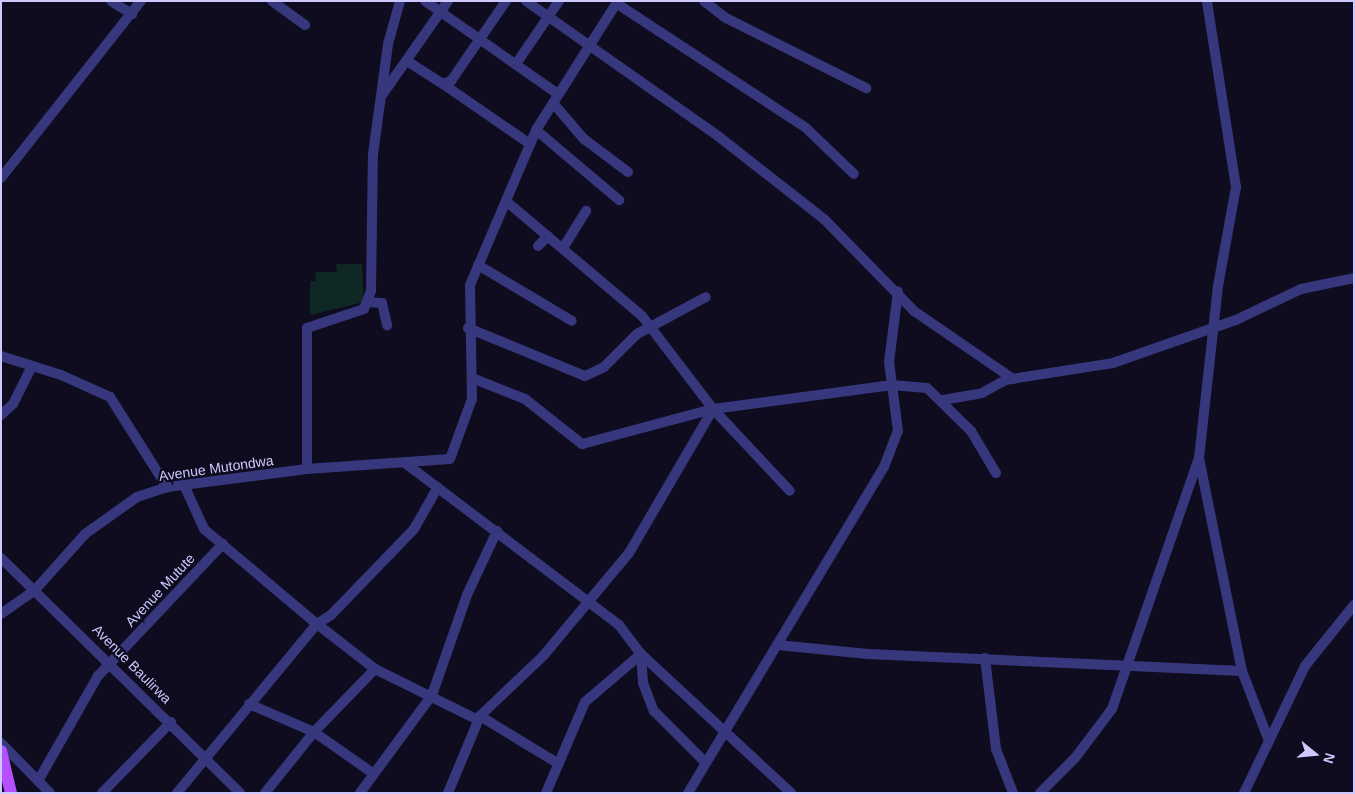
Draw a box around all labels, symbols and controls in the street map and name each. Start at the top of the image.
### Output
street label: Avenue Mutondwa [158,452,274,484]
street label: Avenue Mutute [122,550,198,630]
street label: Avenue Baulirwa [89,621,175,707]
north arrow [1290,729,1340,779]
text: N [1320,751,1338,766]

